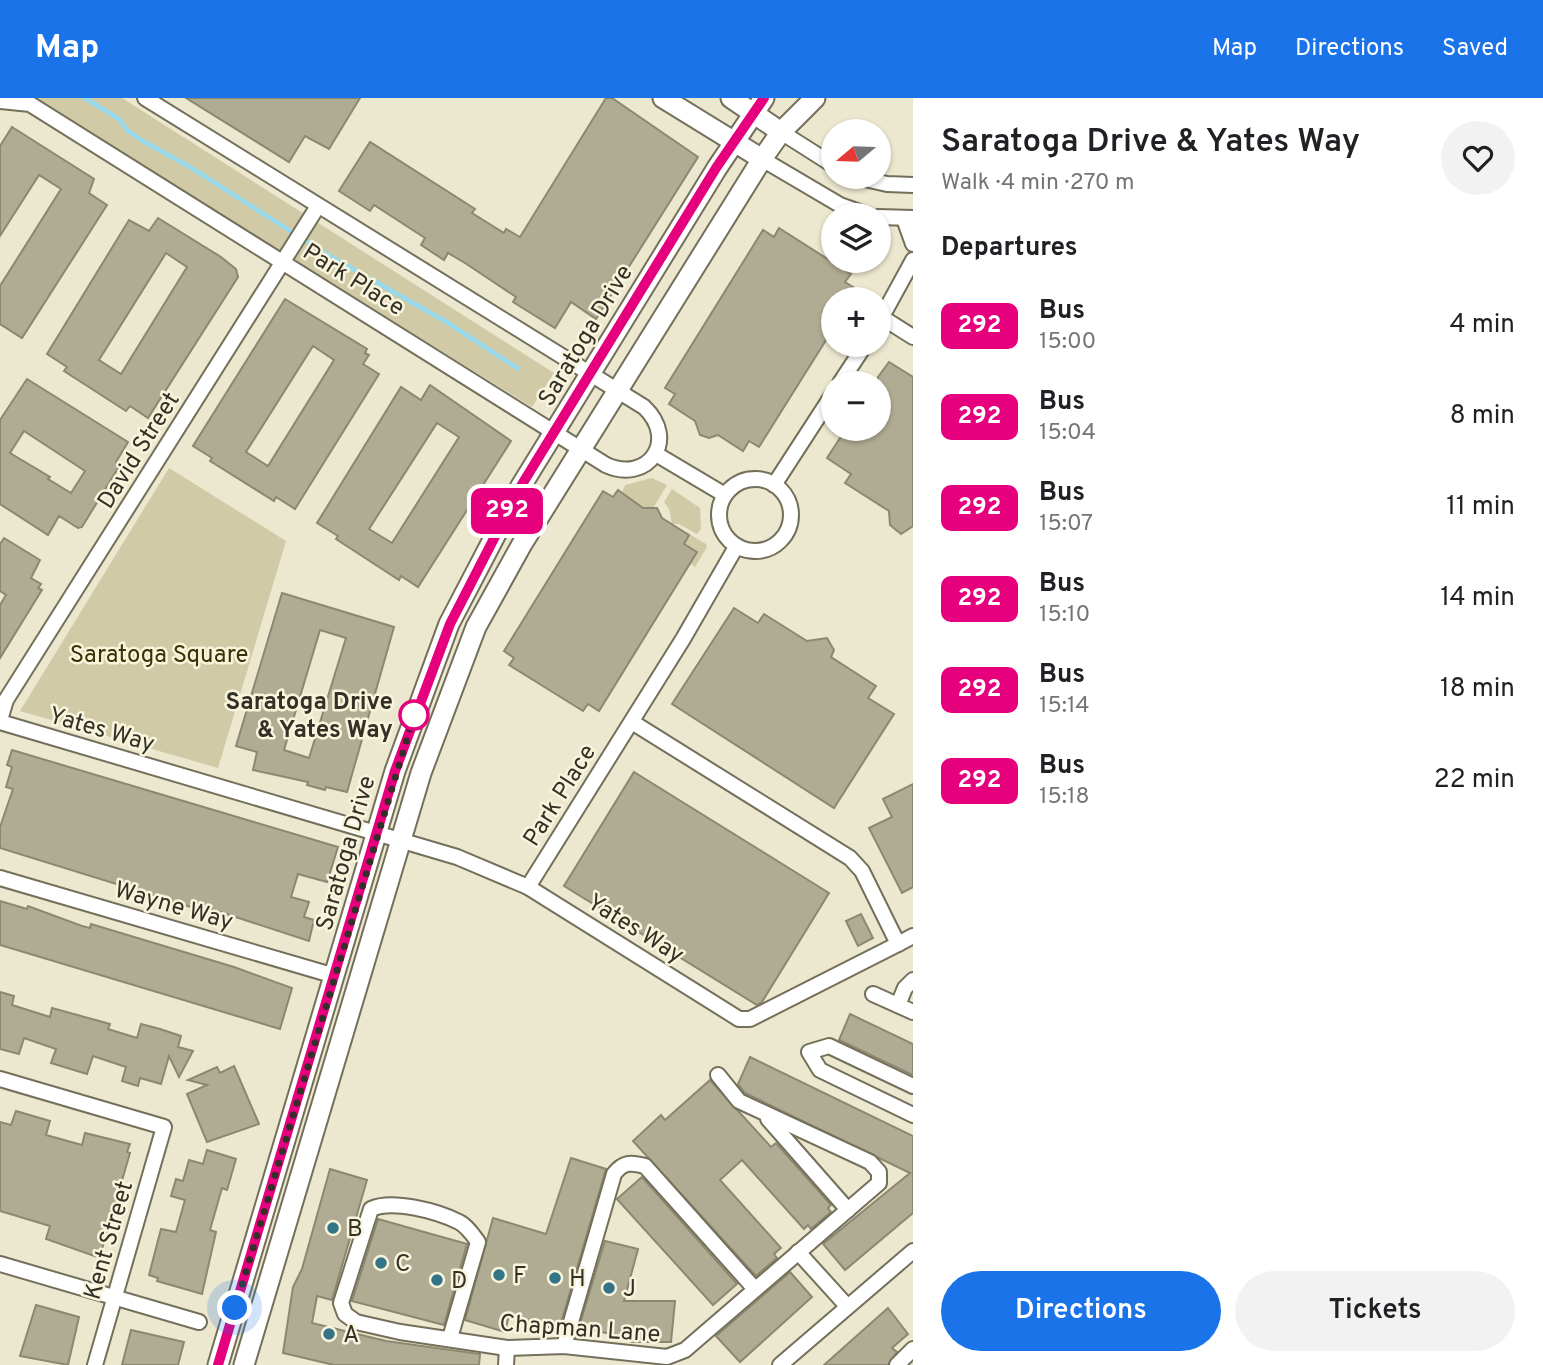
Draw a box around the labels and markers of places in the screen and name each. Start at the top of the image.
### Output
place label: Saratoga Drive & Yates Way [226,688,393,746]
marker: Saratoga Drive & Yates Way [399,700,429,730]
place label: B [347,1215,363,1245]
marker: B [325,1220,341,1236]
place label: C [395,1250,411,1280]
marker: C [373,1255,389,1271]
place label: F [513,1262,527,1292]
place label: H [569,1265,586,1295]
place label: D [451,1267,467,1297]
marker: F [491,1267,507,1283]
marker: H [547,1270,563,1286]
marker: D [429,1272,445,1288]
place label: J [623,1275,636,1305]
marker: J [601,1280,617,1296]
place label: A [343,1321,359,1351]
marker: A [321,1326,337,1342]

